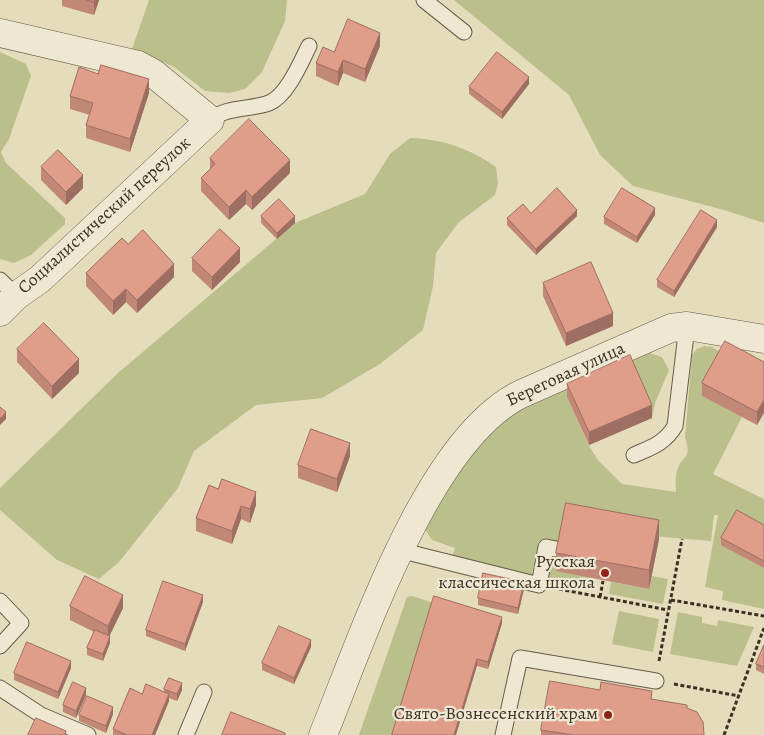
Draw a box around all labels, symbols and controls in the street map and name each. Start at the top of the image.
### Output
street label: Социалистический переулок [14,133,196,299]
street label: Береговая улица [503,338,629,412]
place label: Русская классическая школа [438,552,595,594]
marker: Русская классическая школа [599,567,611,579]
place label: Свято-Вознесенский храм [394,704,598,726]
marker: Свято-Вознесенский храм [602,709,614,721]

